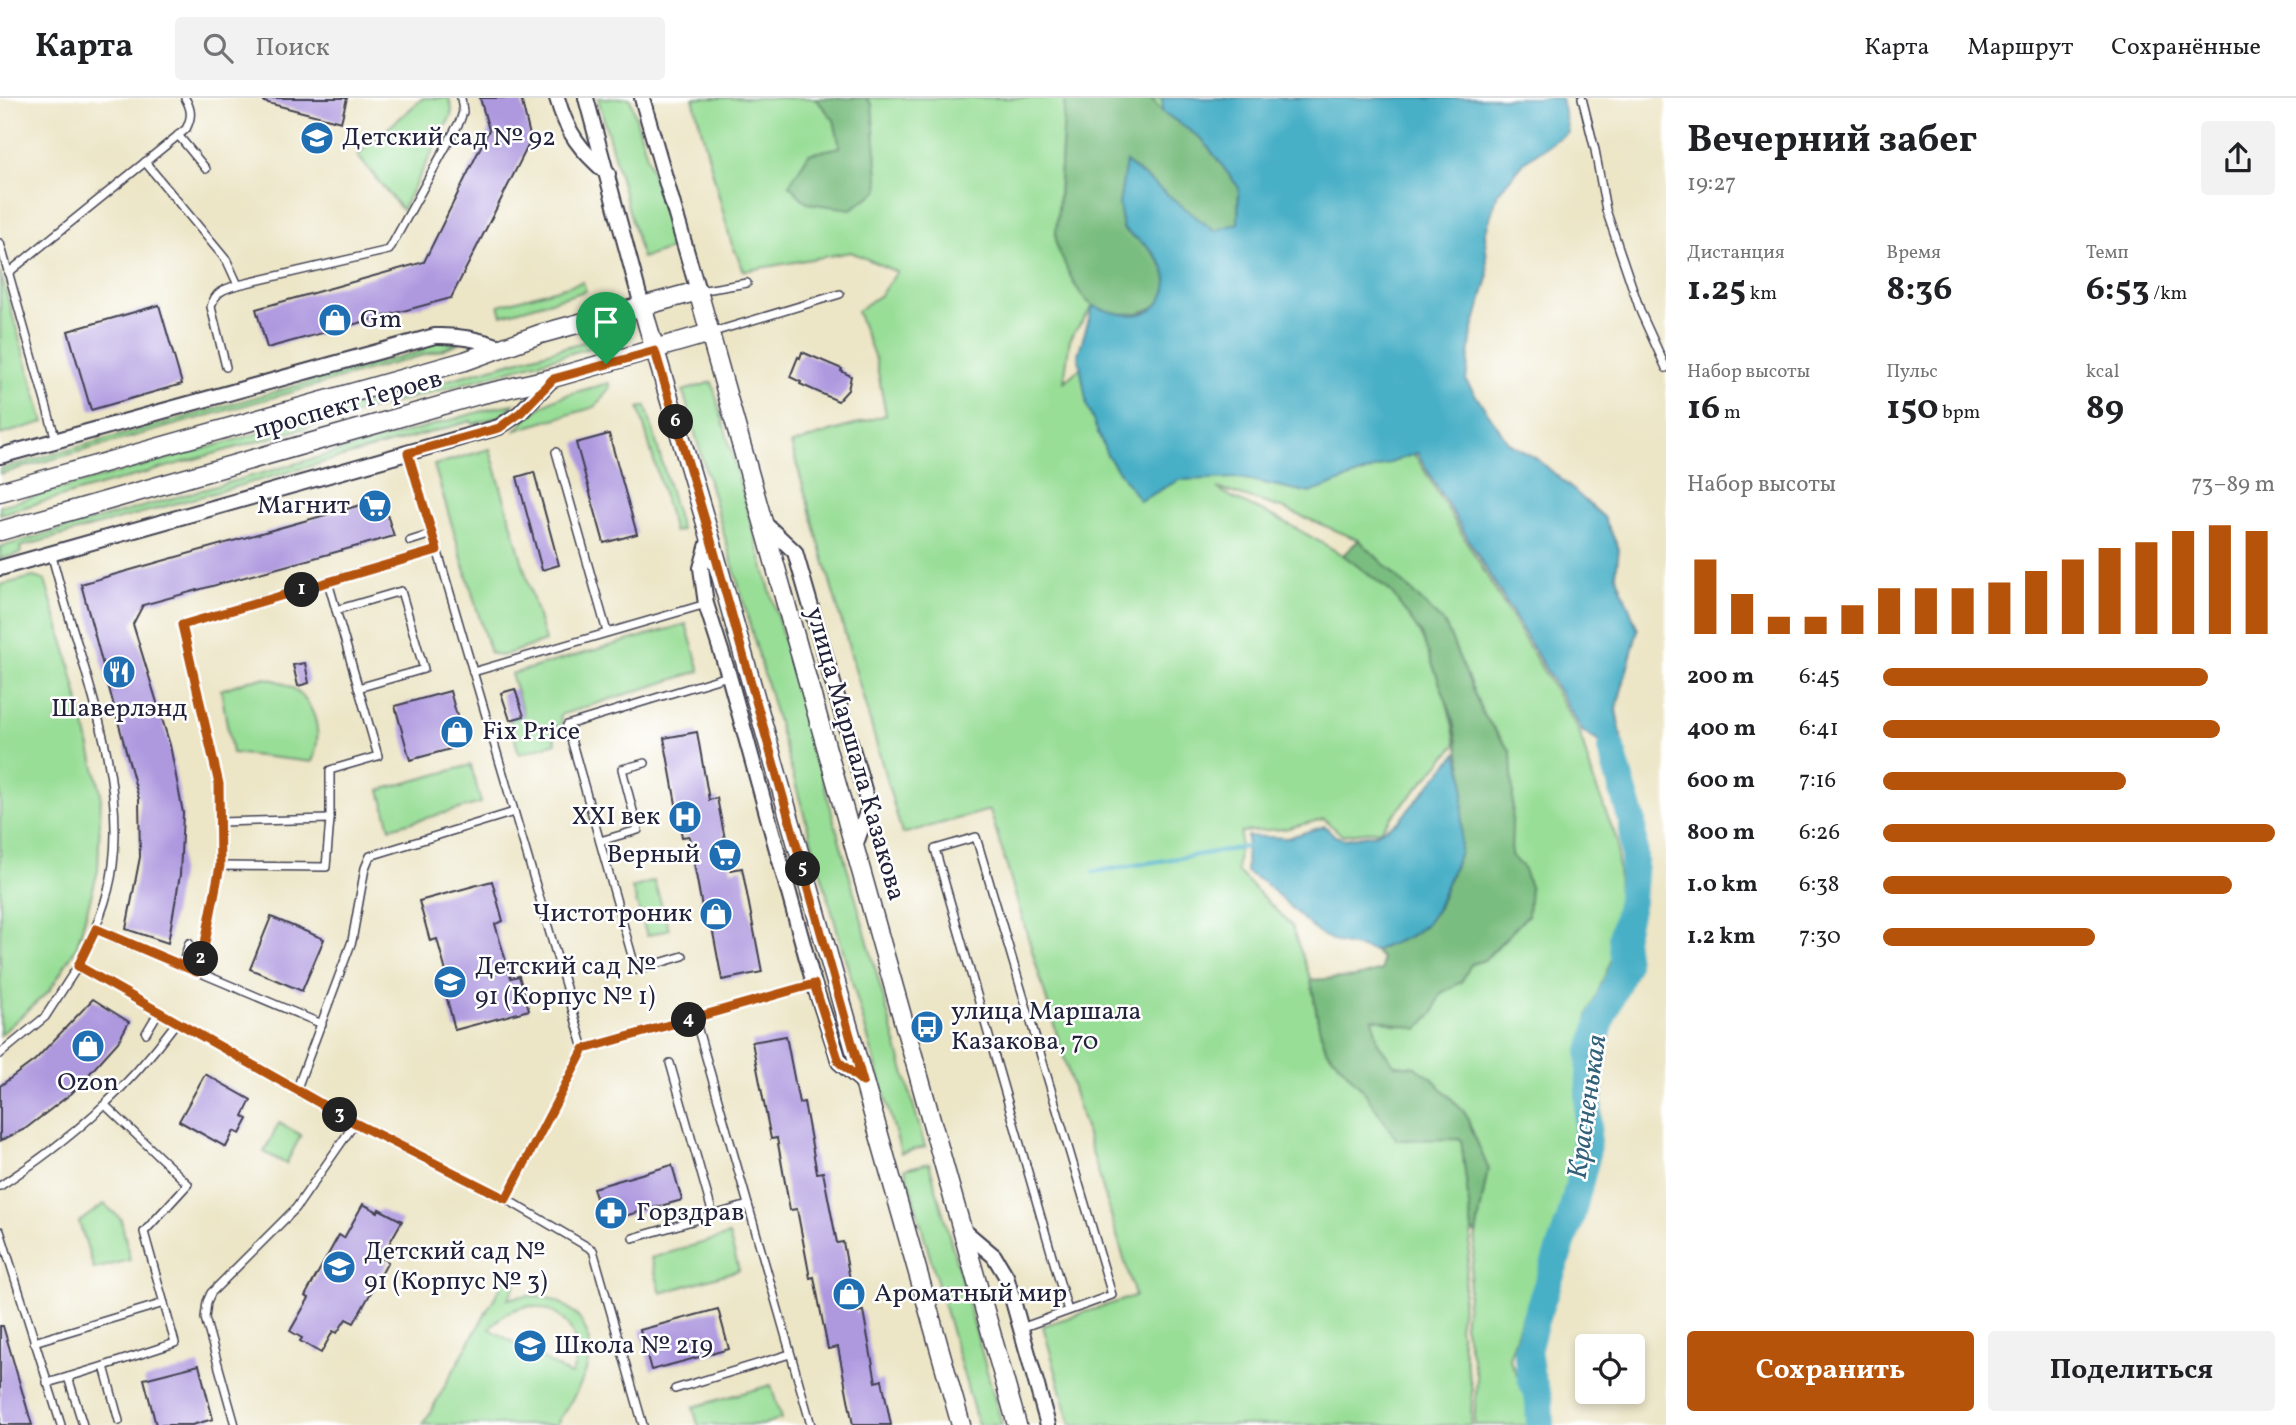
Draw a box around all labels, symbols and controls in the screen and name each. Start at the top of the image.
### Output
search box [175,17,665,80]
text: Карта [35,25,133,71]
icon: search [199,29,237,67]
text: Поиск [255,30,330,66]
text: Карта [1864,31,1929,65]
text: Маршрут [1967,31,2073,65]
text: Сохранённые [2111,31,2261,65]
text: Вечерний забег [1687,115,1977,168]
school or university icon: Детский сад № 92 [298,119,336,157]
place label: Детский сад № 92 [342,120,556,156]
button: share [2201,121,2275,195]
text: 19:27 [1687,168,1736,200]
text: Дистанция [1687,240,1785,266]
text: Время [1886,240,1941,266]
text: Темп [2086,240,2129,266]
text: 1.25 [1687,266,1746,314]
text: 8:36 [1886,266,1952,314]
text: 6:53 [2086,266,2150,314]
text: km [1746,281,1777,307]
text: /km [2150,281,2187,307]
pin [576,292,636,364]
shop icon: Gm [316,301,354,339]
place label: Gm [360,302,402,338]
icon: arrive [587,303,625,341]
text: Набор высоты [1687,359,1810,385]
text: Пульс [1886,359,1938,385]
text: kcal [2086,359,2119,385]
street label: проспект Героев [250,361,446,449]
text: 16 [1687,385,1720,433]
text: 150 [1886,385,1938,433]
text: 89 [2086,385,2124,433]
text: m [1720,400,1741,426]
text: bpm [1938,400,1980,426]
pin: 6 [658,404,694,440]
text: 6 [670,408,681,434]
text: Набор высоты [1687,469,1836,501]
text: 73–89 m [2191,469,2275,501]
supermarket icon: Магнит [356,487,394,525]
place label: Магнит [257,488,350,524]
pin: 1 [284,573,320,608]
text: 1 [298,576,305,602]
street label: улица Маршала Казакова [796,603,914,905]
restaurant icon: Шаверлэнд [100,653,138,691]
text: 200 m [1687,661,1754,693]
text: 6:45 [1799,661,1840,693]
place label: Шаверлэнд [51,691,187,727]
shop icon: Fix Price [438,713,476,751]
text: 400 m [1687,713,1756,745]
text: 6:41 [1799,713,1839,745]
place label: Fix Price [482,714,580,750]
text: 600 m [1687,765,1755,797]
text: 7:16 [1799,765,1836,797]
hospital icon: XXI век [666,798,704,836]
place label: XXI век [572,799,660,835]
text: 800 m [1687,817,1755,849]
text: 6:26 [1799,817,1840,849]
supermarket icon: Верный [706,836,744,874]
place label: Верный [607,837,700,873]
pin: 5 [786,852,820,886]
text: 5 [798,855,807,881]
text: 1.0 km [1687,869,1758,901]
text: 6:38 [1799,869,1840,901]
shop icon: Чистотроник [697,895,735,933]
place label: Чистотроник [532,896,692,932]
text: 1.2 km [1687,921,1756,953]
text: 7:30 [1799,921,1841,953]
pin: 2 [184,942,218,976]
text: 2 [196,945,205,971]
place label: Детский сад № 91 (Корпус № 1) [475,949,656,1015]
school or university icon: Детский сад № 91 (Корпус № 1) [431,963,469,1001]
place label: улица Маршала Казакова, 70 [951,994,1142,1060]
pin: 4 [672,1002,706,1038]
text: 4 [683,1006,694,1032]
bus stop icon: улица Маршала Казакова, 70 [908,1008,946,1046]
shop icon: Ozon [69,1027,107,1065]
water label: Красненькая [1559,1032,1617,1182]
place label: Ozon [57,1065,119,1101]
pin: 3 [322,1098,358,1132]
text: 3 [335,1101,344,1127]
pharmacy icon: Горздрав [592,1194,630,1232]
place label: Горздрав [636,1195,745,1231]
place label: Детский сад № 91 (Корпус № 3) [364,1234,548,1300]
school or university icon: Детский сад № 91 (Корпус № 3) [320,1248,358,1286]
shop icon: Ароматный мир [830,1275,868,1313]
place label: Ароматный мир [874,1276,1067,1312]
school or university icon: Школа № 219 [511,1327,549,1365]
place label: Школа № 219 [554,1328,713,1364]
button: Сохранить [1687,1331,1974,1411]
button: Поделиться [1988,1331,2275,1411]
map controls [1575,1334,1645,1404]
button: locate [1575,1334,1645,1404]

